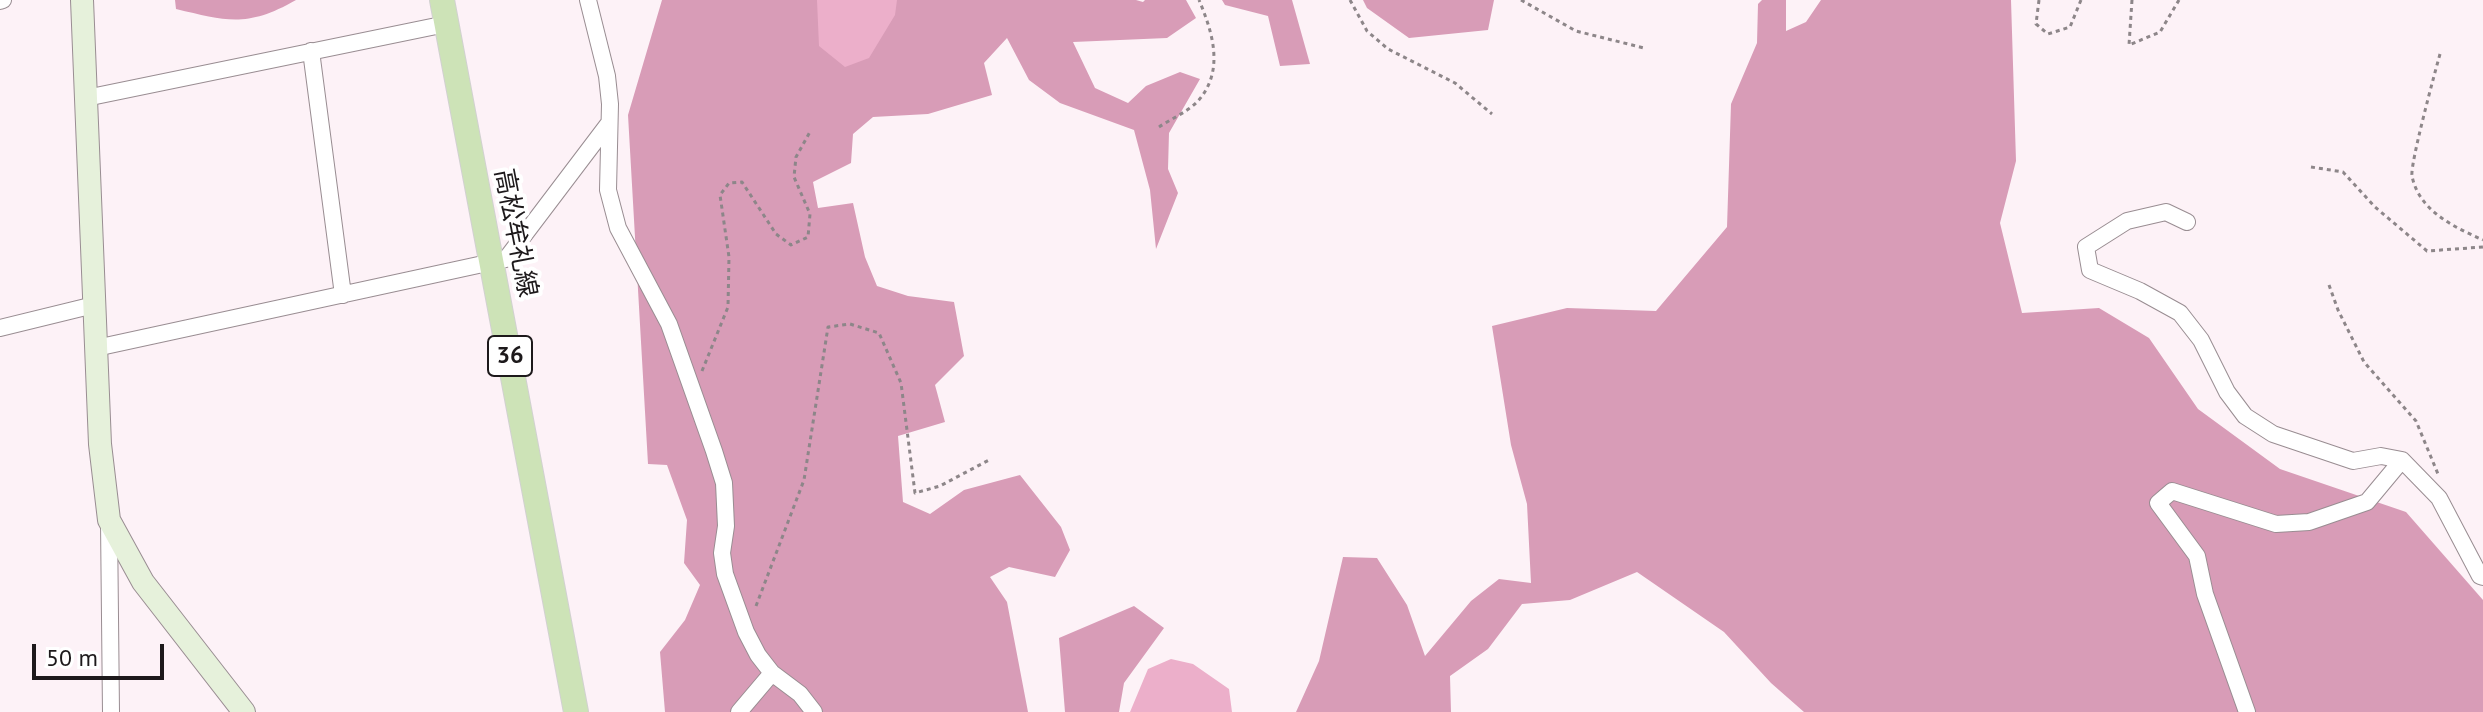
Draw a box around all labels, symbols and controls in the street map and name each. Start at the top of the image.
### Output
street label: 高松牟礼線 [487,166,543,300]
road number: 36 [488,336,532,376]
scale bar [36,628,168,678]
text: 50 m [46,642,98,673]

